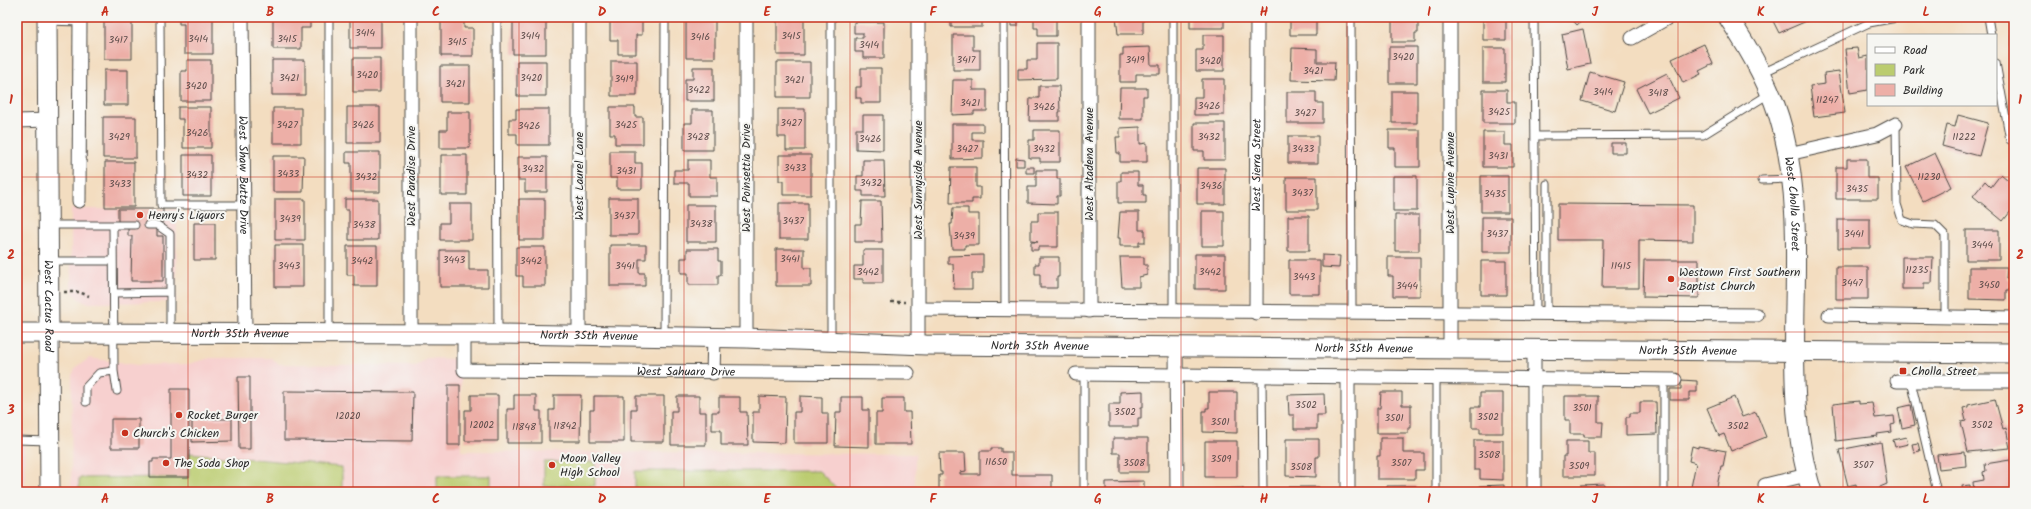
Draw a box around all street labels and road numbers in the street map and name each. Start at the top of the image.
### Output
street label: West Altadena Avenue [1080,107,1099,221]
street label: West Shaw Butte Drive [233,116,254,235]
street label: West Sierra Street [1247,118,1266,212]
street label: West Sunnyside Avenue [909,120,928,240]
street label: West Poinsettia Drive [737,123,756,232]
street label: West Paradise Drive [402,125,421,226]
street label: West Laurel Lane [570,131,589,220]
street label: West Lupine Avenue [1441,131,1460,234]
street label: West Cholla Street [1779,155,1805,252]
street label: West Cactus Road [39,260,59,353]
street label: North 35th Avenue [191,324,290,343]
street label: North 35th Avenue [540,325,639,346]
street label: North 35th Avenue [991,336,1090,356]
street label: North 35th Avenue [1315,338,1414,358]
street label: North 35th Avenue [1639,341,1737,360]
street label: West Sahuaro Drive [637,362,736,381]

